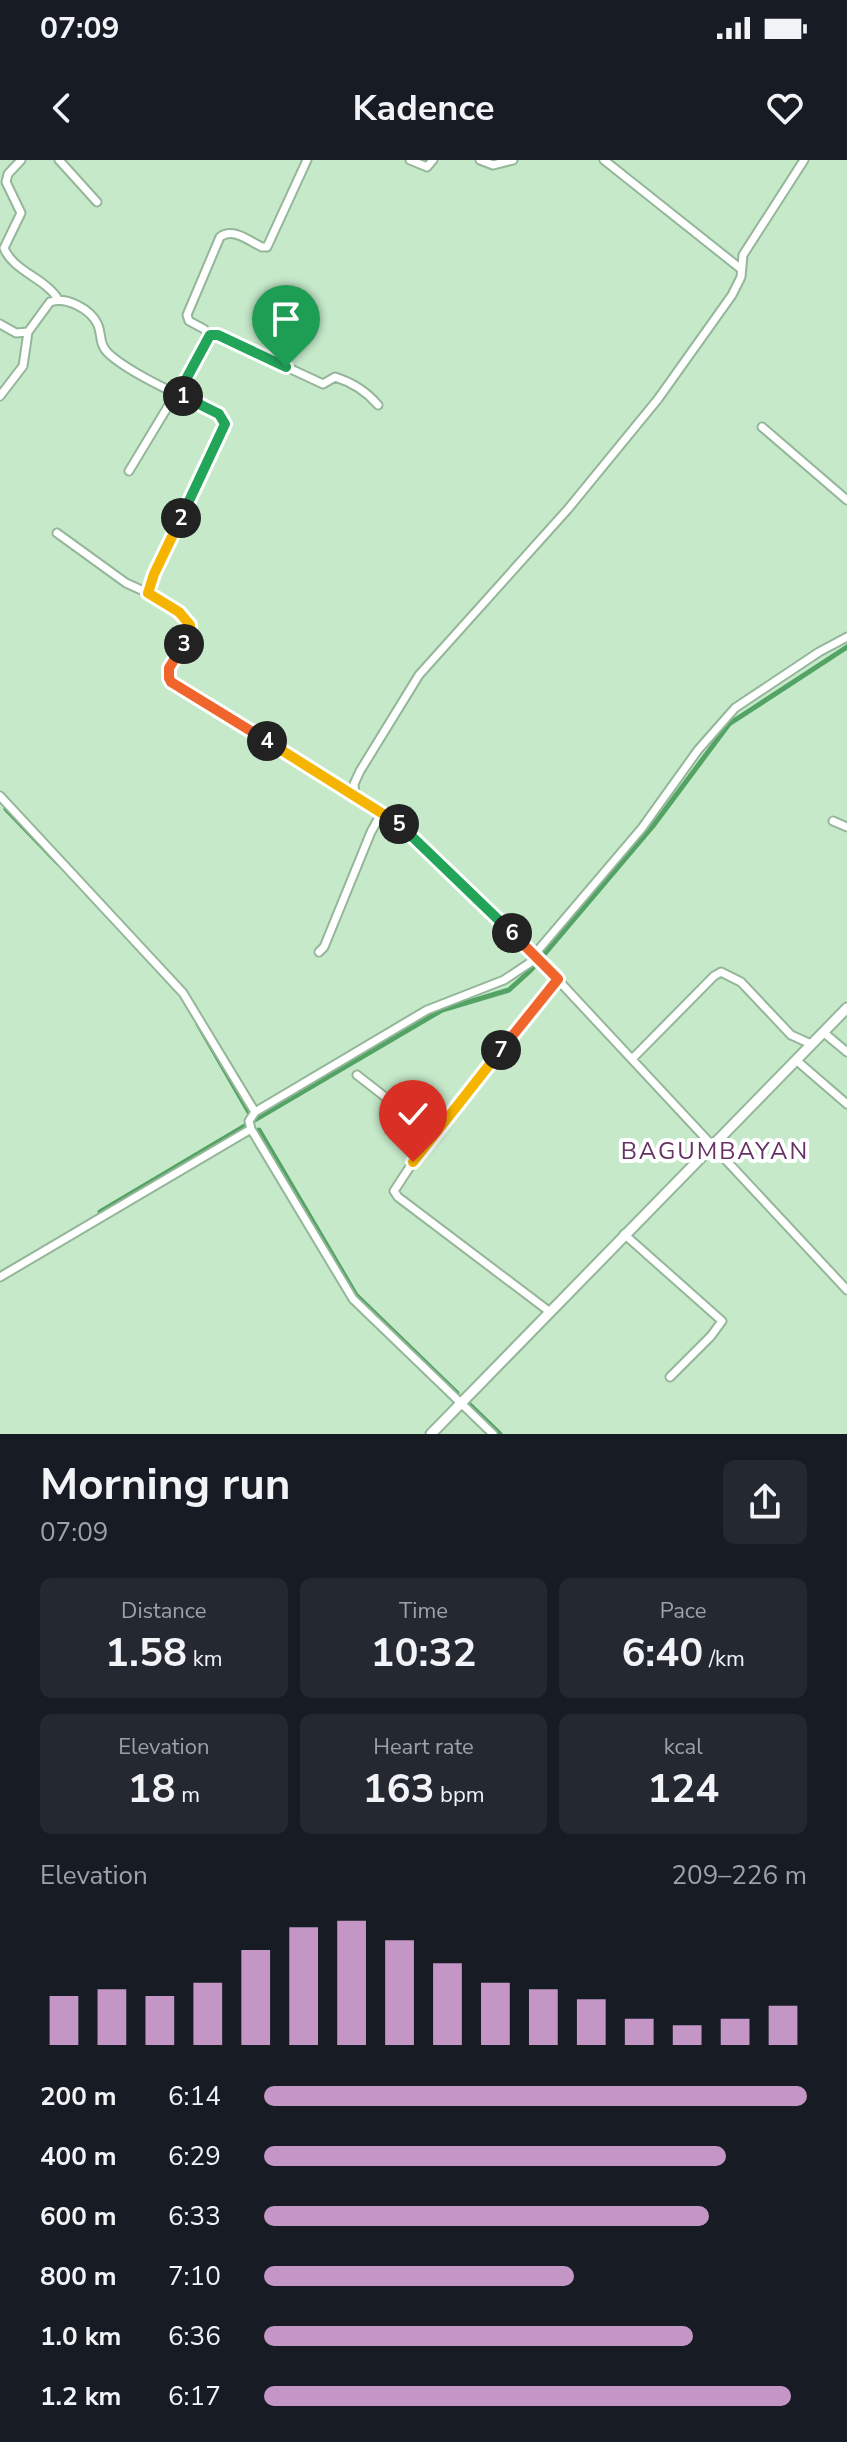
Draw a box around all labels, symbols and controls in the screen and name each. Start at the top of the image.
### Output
text: 07:09 [40,8,119,49]
text: Kadence [353,84,494,133]
icon: back [40,86,84,130]
icon: heart [763,86,807,130]
pin [252,285,320,367]
icon: arrive [264,297,308,341]
pin: 1 [163,376,203,416]
text: 1 [176,381,190,411]
pin: 2 [161,498,201,538]
text: 2 [174,503,188,533]
pin: 3 [164,624,204,664]
text: 3 [177,629,191,659]
pin: 4 [247,721,287,761]
text: 4 [260,726,274,756]
pin: 5 [379,804,419,844]
text: 5 [392,809,406,839]
pin: 6 [492,913,532,953]
text: 6 [505,918,519,948]
pin: 7 [481,1030,521,1070]
text: 7 [494,1035,508,1065]
pin [379,1080,447,1162]
icon: check [391,1092,435,1136]
district label: BAGUMBAYAN [621,1135,809,1167]
text: Morning run [40,1455,290,1515]
button: share [723,1460,807,1544]
text: 07:09 [40,1515,108,1550]
text: Distance [121,1596,207,1626]
text: Time [399,1596,448,1626]
text: Pace [660,1596,707,1626]
text: 1.58 [105,1626,187,1680]
text: 10:32 [371,1626,476,1680]
text: 6:40 [621,1626,703,1680]
text: km [187,1644,223,1674]
text: /km [703,1644,745,1674]
text: Elevation [118,1732,209,1762]
text: Heart rate [373,1732,474,1762]
text: kcal [664,1732,703,1762]
text: 18 [128,1762,176,1816]
text: 163 [362,1762,434,1816]
text: 124 [647,1762,719,1816]
text: m [176,1780,200,1810]
text: bpm [434,1780,485,1810]
text: Elevation [40,1858,148,1893]
text: 209–226 m [671,1858,807,1893]
text: 200 m [40,2079,117,2114]
text: 6:14 [168,2079,221,2114]
text: 400 m [40,2139,117,2174]
text: 6:29 [168,2139,221,2174]
text: 600 m [40,2199,117,2234]
text: 6:33 [168,2199,221,2234]
text: 800 m [40,2259,117,2294]
text: 7:10 [168,2259,221,2294]
text: 1.0 km [40,2319,121,2354]
text: 6:36 [168,2319,221,2354]
text: 1.2 km [40,2379,121,2414]
text: 6:17 [168,2379,221,2414]

